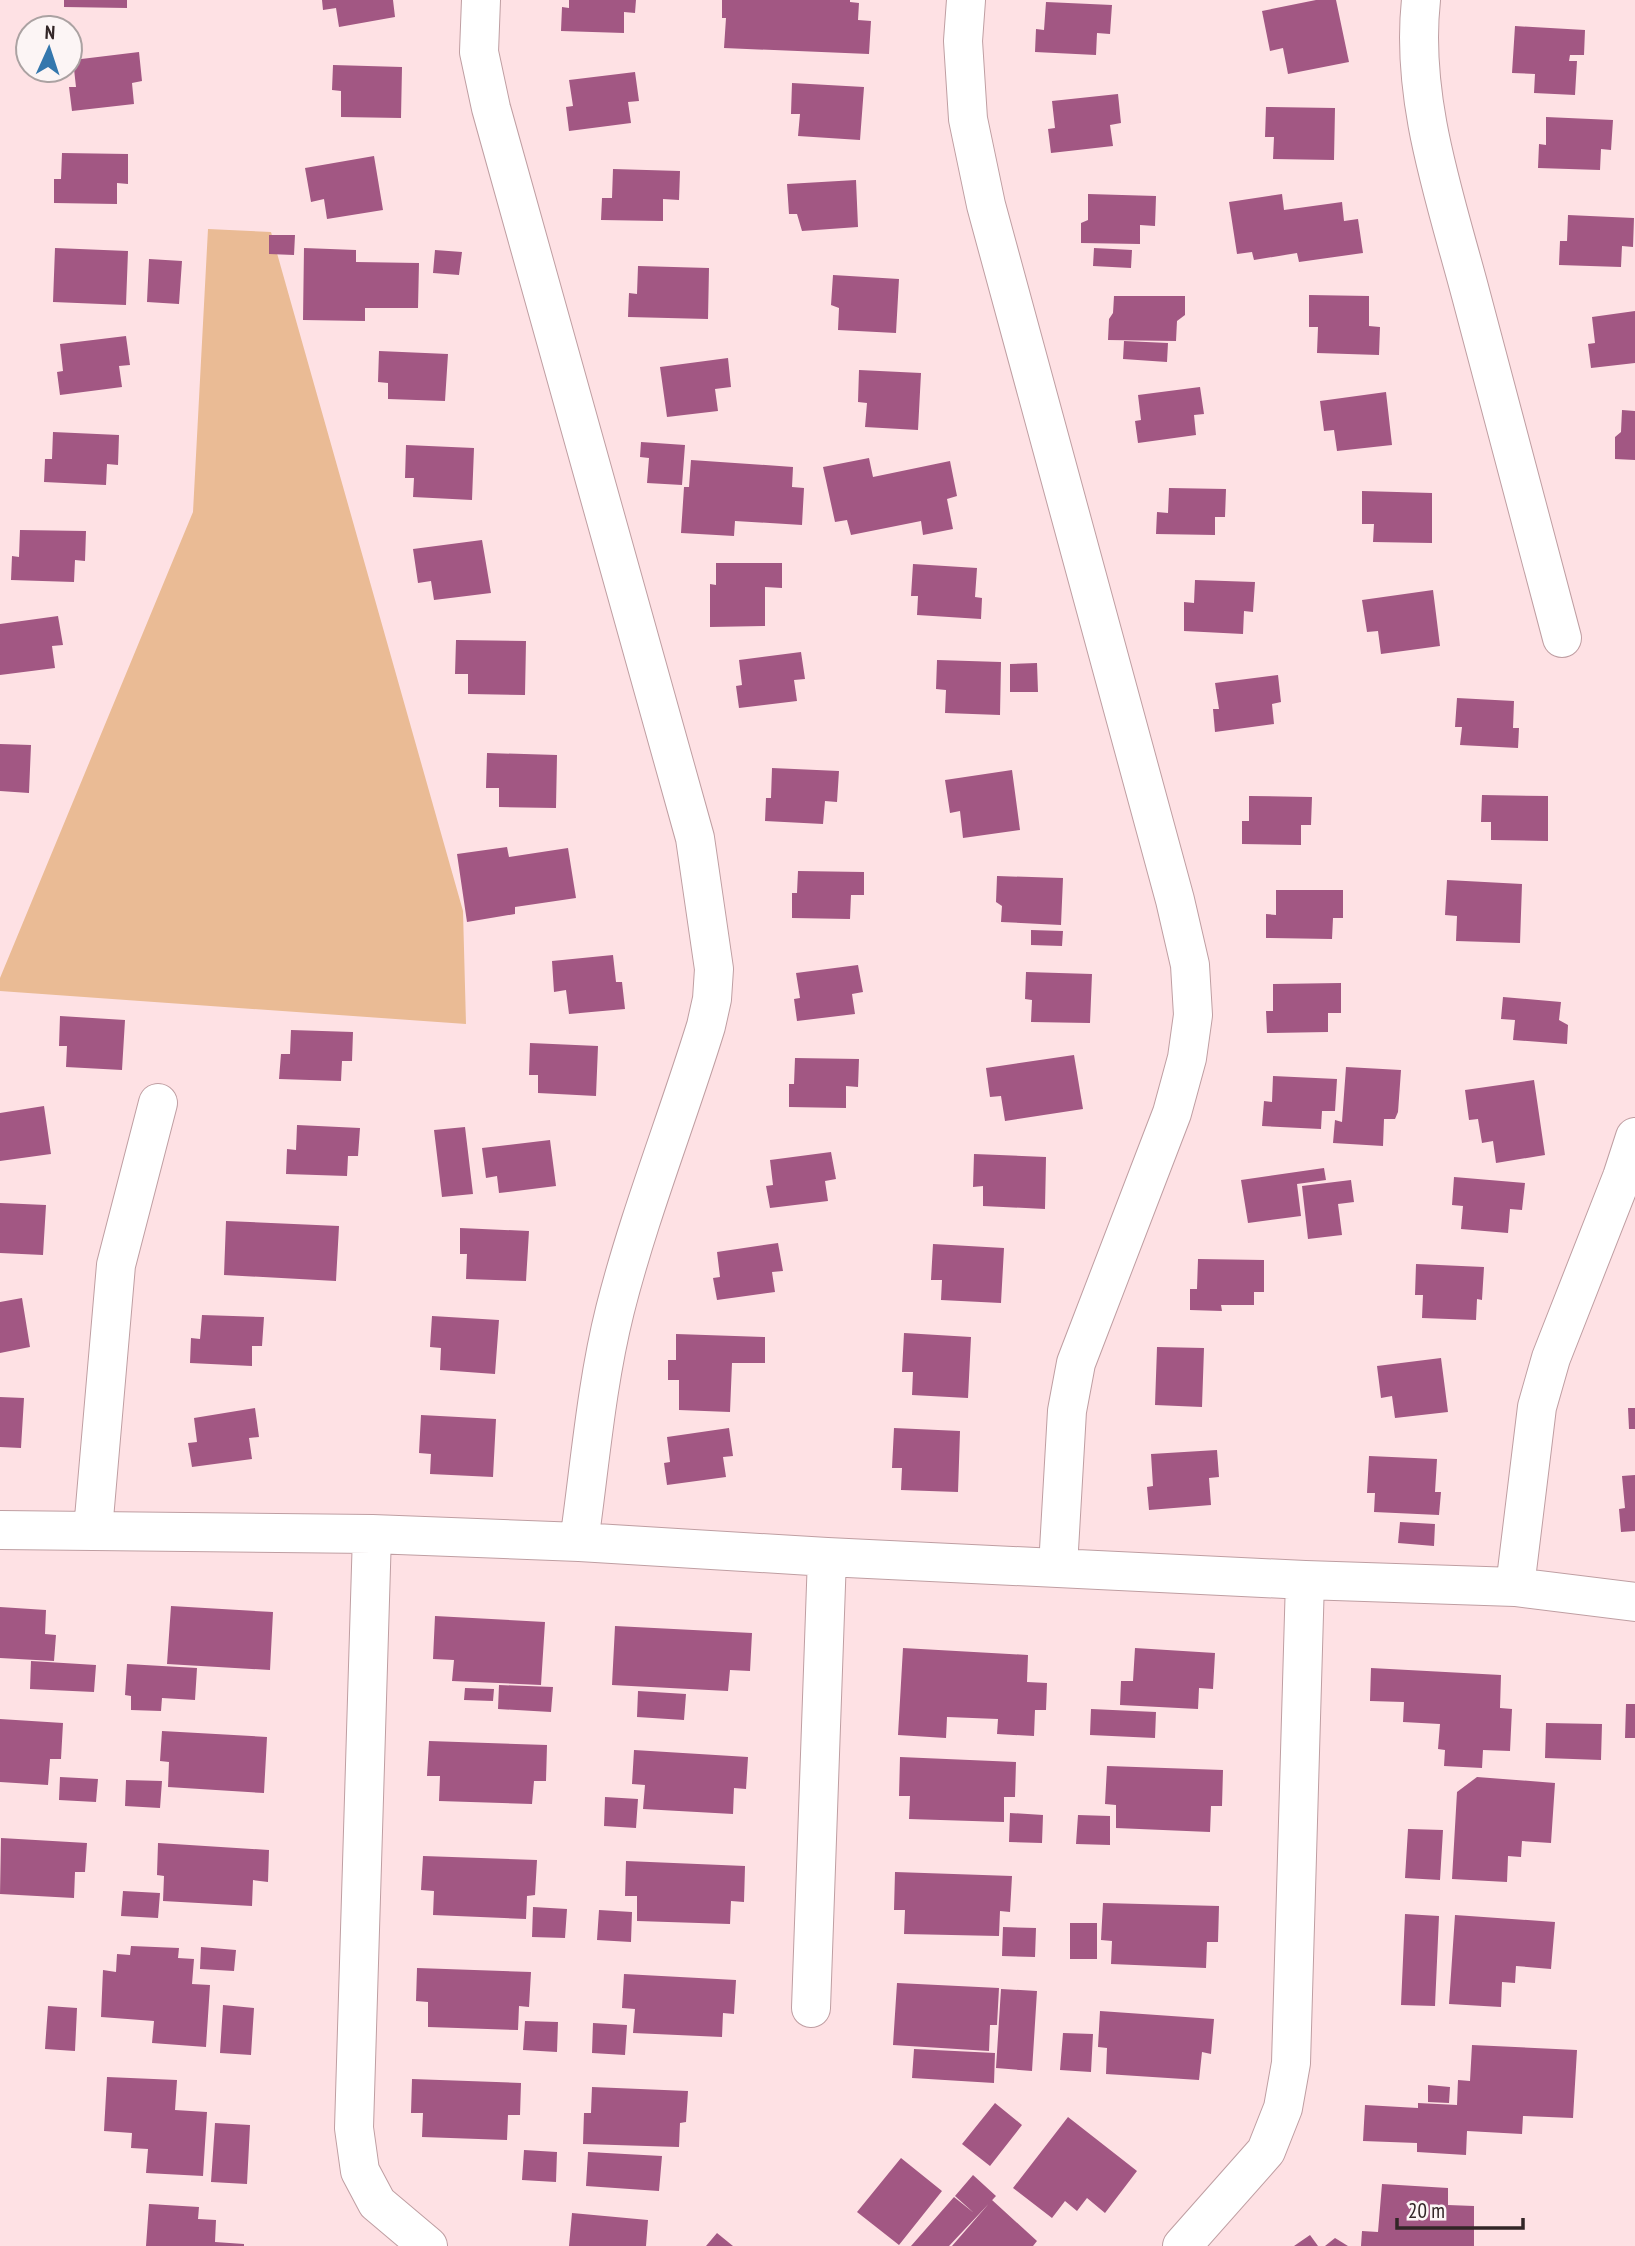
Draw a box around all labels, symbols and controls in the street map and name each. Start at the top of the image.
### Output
north arrow [14,14,84,84]
text: N [44,20,56,44]
scale bar [1397,2186,1523,2230]
text: 20 m [1408,2197,1445,2224]

